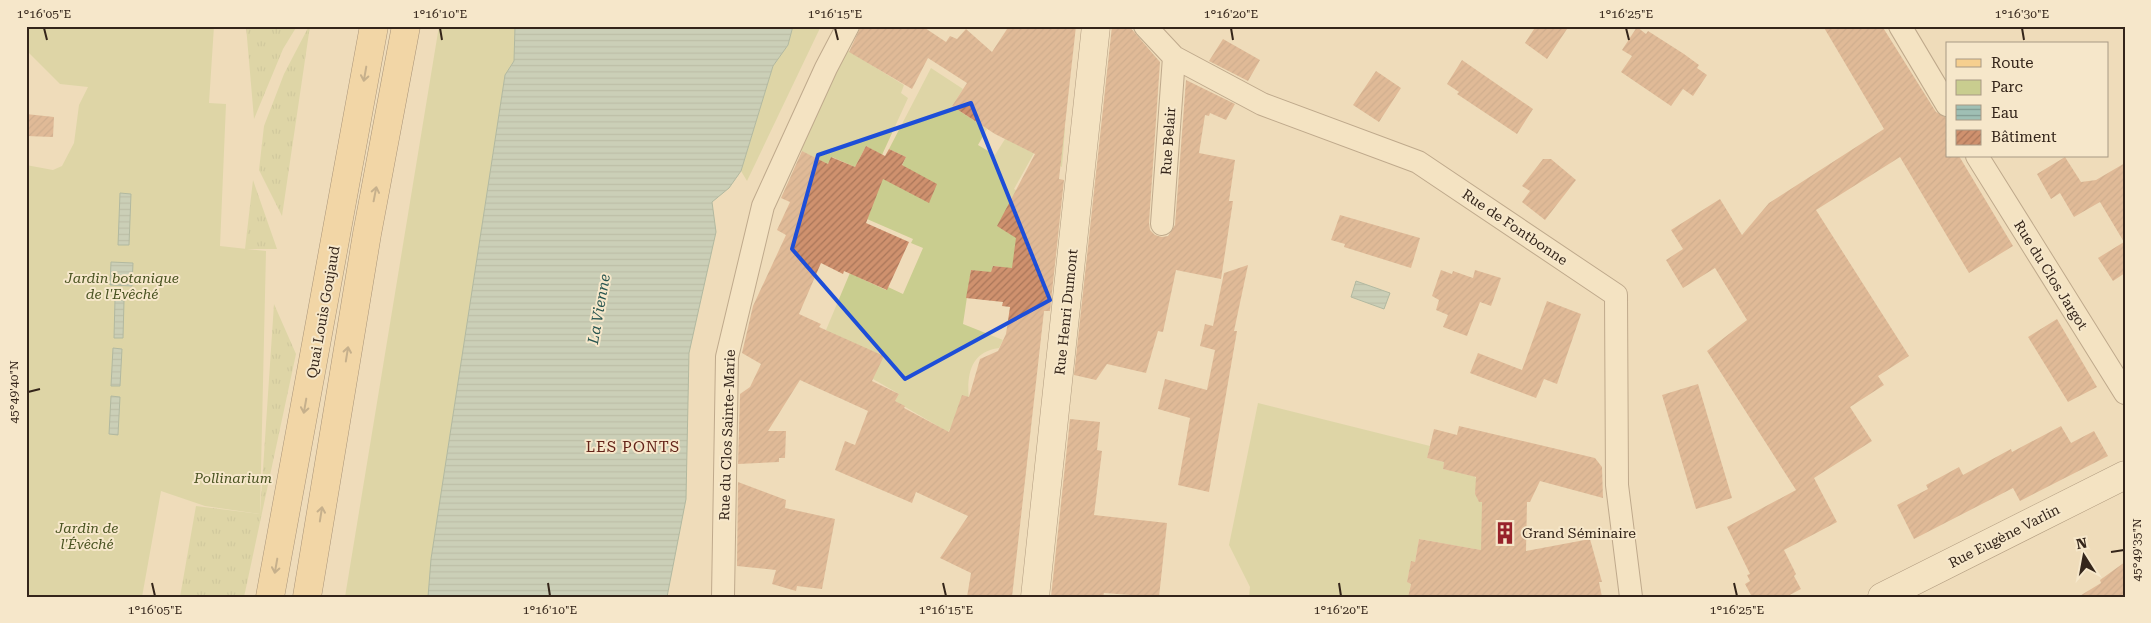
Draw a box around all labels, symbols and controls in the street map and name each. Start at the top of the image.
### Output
text: 1°16'05"E [17,7,71,21]
text: 1°16'10"E [413,7,467,21]
text: 1°16'15"E [808,7,862,21]
text: 1°16'20"E [1204,7,1258,21]
text: 1°16'25"E [1599,7,1653,21]
text: 1°16'30"E [1995,7,2049,21]
legend [1946,42,2108,158]
text: Route [1991,54,2033,72]
one-way arrow [360,66,370,82]
text: Parc [1991,78,2023,96]
text: Eau [1991,104,2019,122]
street label: Rue Belair [1158,106,1178,176]
text: Bâtiment [1991,128,2057,146]
one-way arrow [370,186,380,202]
street label: Rue de Fontbonne [1459,186,1571,268]
street label: Rue du Clos Jargot [2011,217,2091,333]
street label: Quai Louis Goujaud [303,245,343,379]
street label: Rue Henri Dumont [1051,248,1081,376]
park label: Jardin botanique de l'Evêché [64,270,179,302]
water label: La Vienne [584,272,614,346]
one-way arrow [343,346,353,362]
street label: Rue du Clos Sainte-Marie [716,349,738,521]
text: 45°49'40"N [7,360,21,424]
one-way arrow [300,398,310,414]
district label: LES PONTS [586,438,680,456]
park label: Pollinarium [193,470,272,486]
street label: Rue Eugène Varlin [1946,501,2062,571]
one-way arrow [316,507,326,523]
text: 45°49'35"N [2130,518,2144,582]
park label: Jardin de l'Évêché [55,520,118,552]
building icon: Grand Séminaire [1492,520,1518,546]
place label: Grand Séminaire [1522,525,1636,541]
north arrow [2058,530,2108,580]
text: N [2075,534,2089,552]
one-way arrow [270,558,280,574]
text: 1°16'05"E [128,603,182,617]
text: 1°16'10"E [523,603,577,617]
text: 1°16'15"E [919,603,973,617]
text: 1°16'20"E [1314,603,1368,617]
text: 1°16'25"E [1710,603,1764,617]

